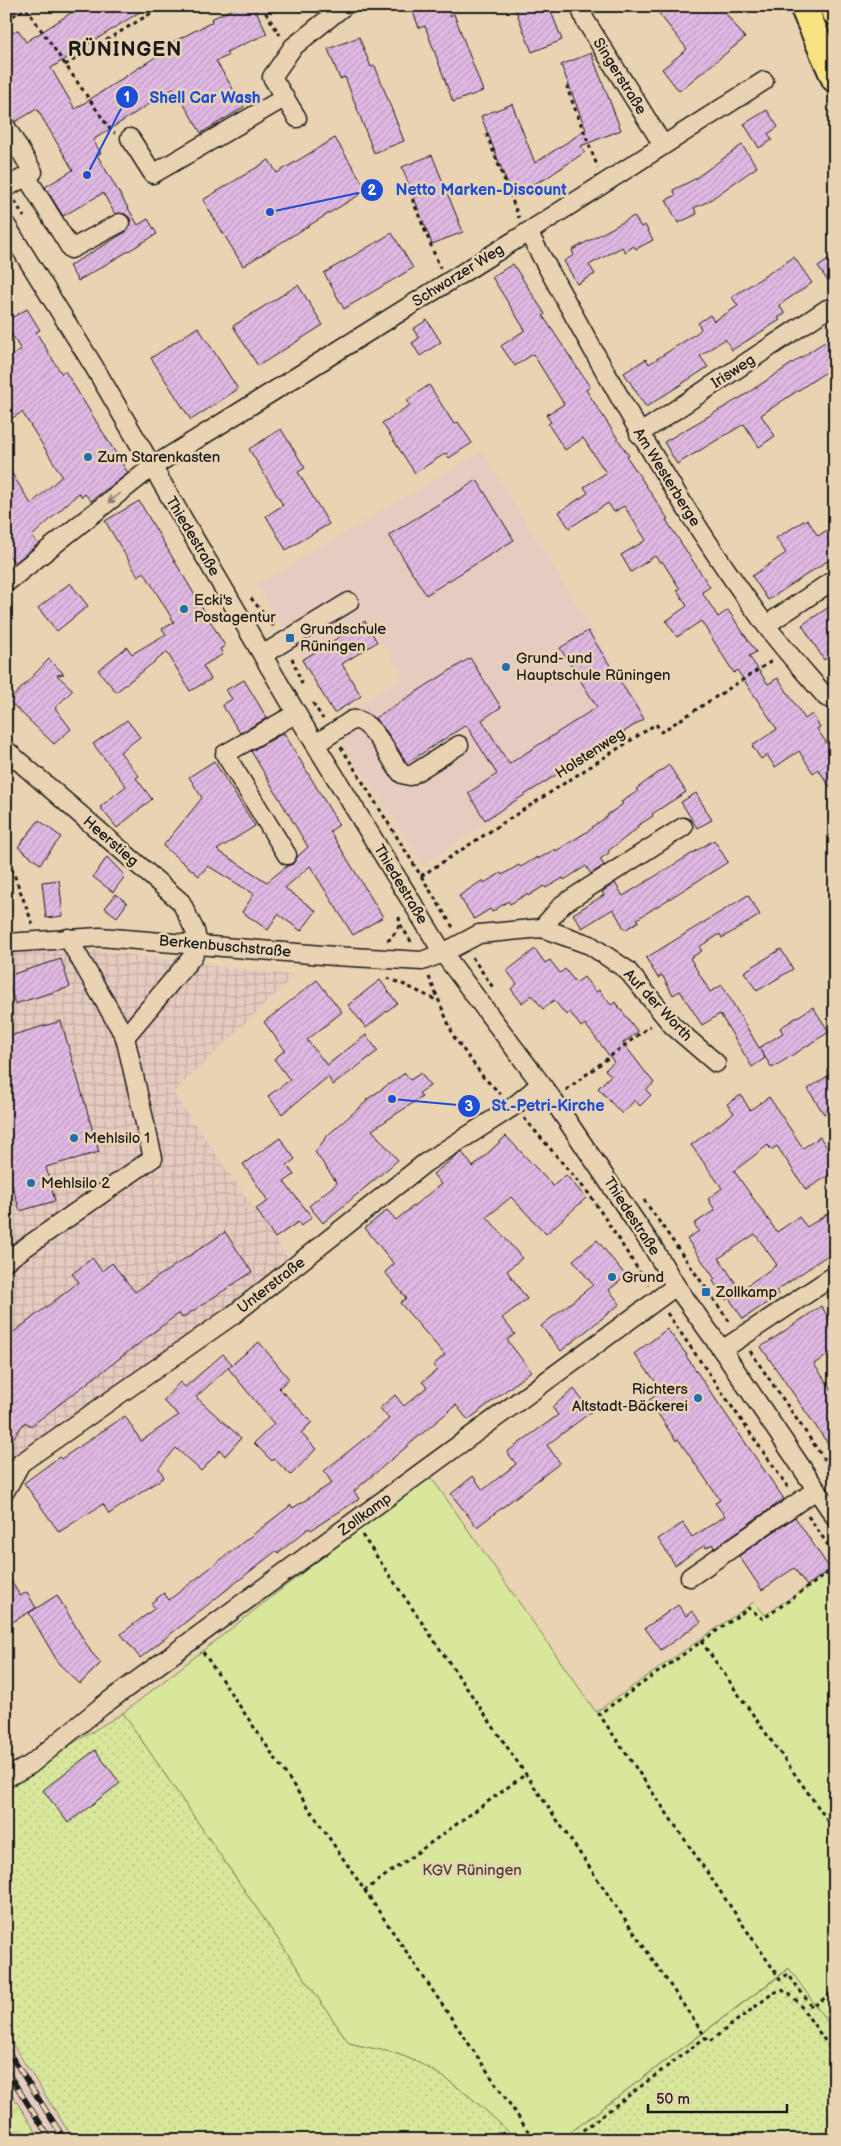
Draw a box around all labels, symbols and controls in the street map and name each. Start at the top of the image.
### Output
street label: Singerstraße [588,34,651,118]
district label: RÜNINGEN [68,37,182,62]
callout: Shell Car Wash [115,81,271,112]
text: 1 [124,88,130,107]
text: Shell Car Wash [149,89,261,108]
callout: Netto Marken-Discount [360,174,576,205]
text: 2 [368,181,377,200]
text: Netto Marken-Discount [395,181,567,200]
street label: Schwarzer Weg [409,240,508,311]
street label: Irisweg [708,350,759,393]
street label: Am Westerberge [629,424,705,530]
place label: Zum Starenkasten [97,448,220,467]
marker: Zum Starenkasten [82,451,94,463]
one-way arrow [108,492,121,503]
street label: Thiedestraße [161,493,224,580]
place label: Ecki's Postagentur [194,591,276,627]
marker: Ecki's Postagentur [178,603,190,615]
place label: Grundschule Rüningen [300,620,386,656]
marker: Grundschule Rüningen [284,632,296,644]
place label: Grund- und Hauptschule Rüningen [516,649,671,685]
marker: Grund- und Hauptschule Rüningen [500,661,512,673]
street label: Holstenweg [552,724,629,783]
street label: Heerstieg [79,812,142,871]
street label: Thiedestraße [369,841,432,928]
street label: Berkenbuschstraße [158,931,292,962]
street label: Auf der Worth [619,965,696,1046]
callout: St.-Petri-Kirche [457,1090,615,1121]
text: 3 [465,1097,474,1116]
text: St.-Petri-Kirche [492,1097,604,1116]
place label: Mehlsilo 1 [84,1129,150,1148]
marker: Mehlsilo 1 [68,1132,80,1144]
street label: Thiedestraße [599,1173,664,1259]
place label: Mehlsilo 2 [41,1174,110,1193]
marker: Mehlsilo 2 [25,1177,37,1189]
street label: Unterstraße [234,1253,309,1318]
place label: Grund [622,1268,664,1287]
marker: Grund [606,1271,618,1283]
place label: Zollkamp [715,1283,777,1302]
marker: Zollkamp [700,1286,712,1298]
place label: Richters Altstadt-Bäckerei [572,1380,689,1416]
marker: Richters Altstadt-Bäckerei [692,1392,704,1404]
street label: Zollkamp [334,1489,396,1541]
park label: KGV Rüningen [422,1861,522,1880]
scale bar [648,2081,787,2113]
text: 50 m [656,2090,690,2109]

